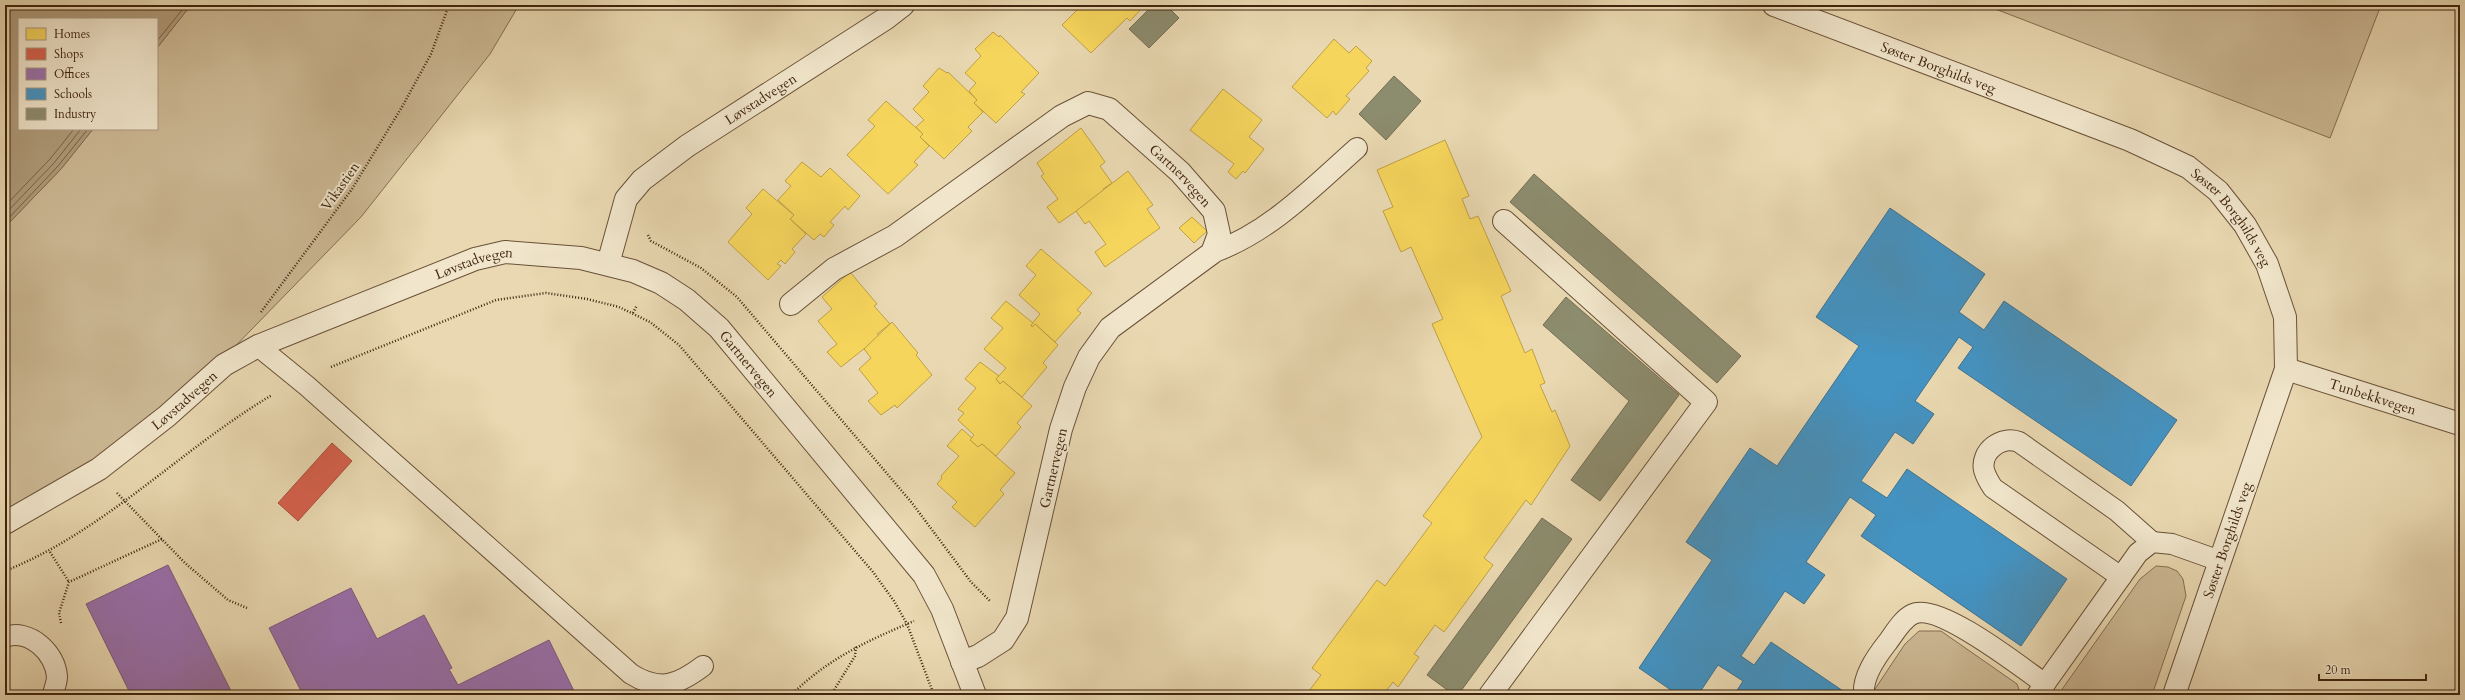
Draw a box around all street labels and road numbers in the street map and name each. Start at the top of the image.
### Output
street label: Søster Borghilds veg [1878,37,1999,98]
street label: Løvstadvegen [721,69,800,129]
street label: Gartnervegen [1145,140,1215,211]
street label: Vikastien [317,158,364,214]
street label: Søster Borghilds veg [2187,164,2276,270]
street label: Løvstadvegen [432,243,514,284]
street label: Gartnervegen [715,327,782,402]
street label: Løvstadvegen [148,366,222,435]
street label: Tunbekkvegen [2327,374,2419,420]
street label: Gartnervegen [1035,426,1072,510]
street label: Søster Borghilds veg [2199,479,2256,601]

